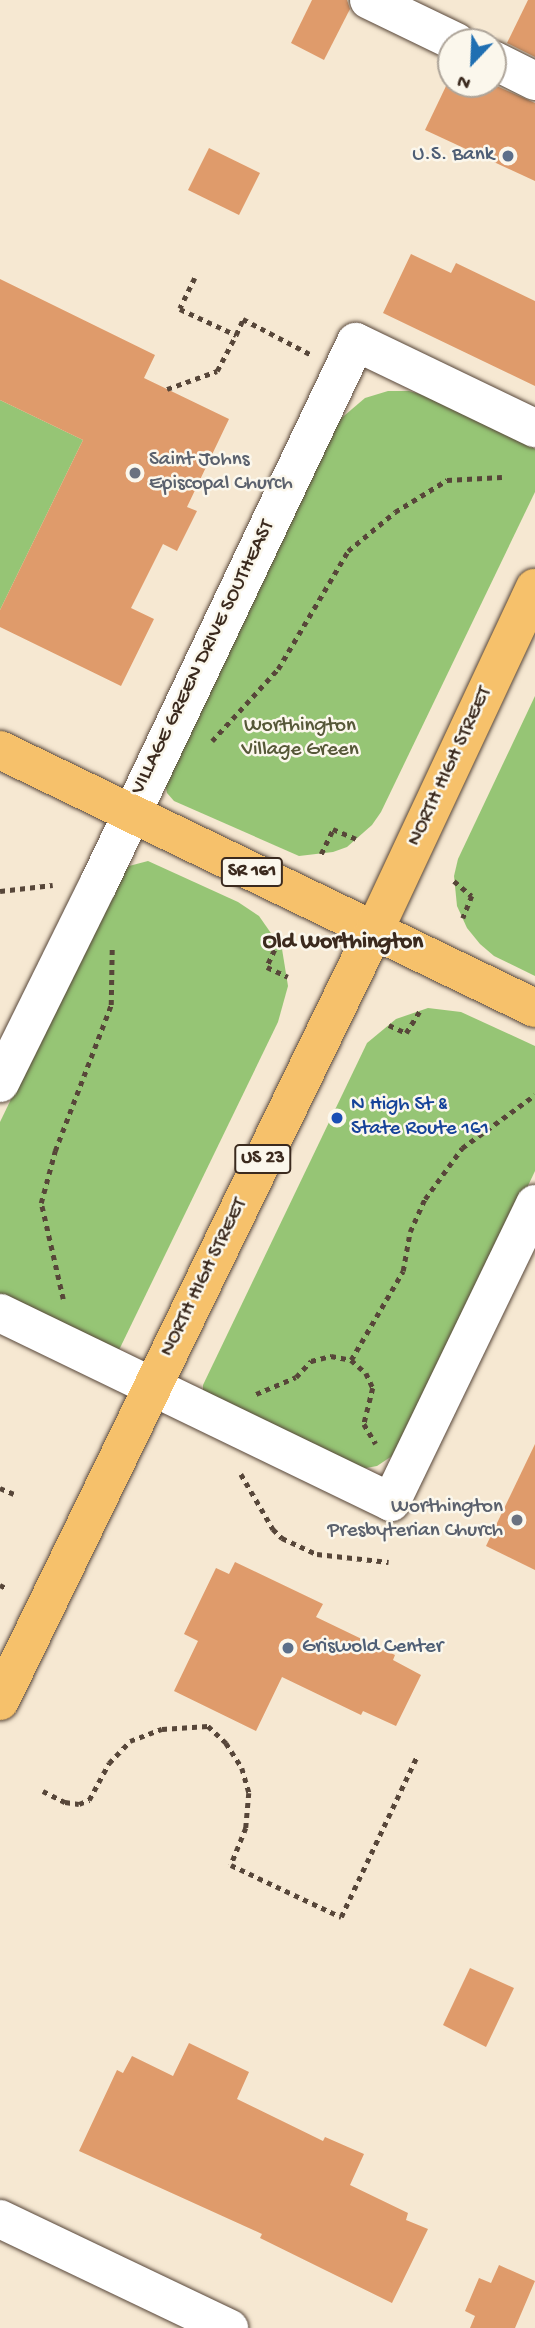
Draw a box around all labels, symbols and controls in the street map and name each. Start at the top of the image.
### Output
north arrow [437,28,507,98]
text: N [454,68,475,94]
place label: U.S. Bank [412,143,494,169]
marker: U.S. Bank [500,148,516,164]
place label: Saint Johns Episcopal Church [149,448,293,498]
marker: Saint Johns Episcopal Church [127,465,143,481]
street label: VILLAGE GREEN DRIVE SOUTHEAST [126,517,282,799]
street label: NORTH HIGH STREET [403,683,499,851]
park label: Worthington Village Green [241,714,359,764]
road number: SR 161 [220,856,284,888]
district label: Old Worthington [263,929,423,957]
place label: N High St & State Route 161 [351,1093,489,1143]
marker: N High St & State Route 161 [329,1110,345,1126]
road number: US 23 [233,1144,293,1175]
street label: NORTH HIGH STREET [156,1195,254,1361]
place label: Worthington Presbyterian Church [328,1495,503,1545]
marker: Worthington Presbyterian Church [509,1512,525,1528]
place label: Griswold Center [302,1635,443,1661]
marker: Griswold Center [280,1640,296,1656]

